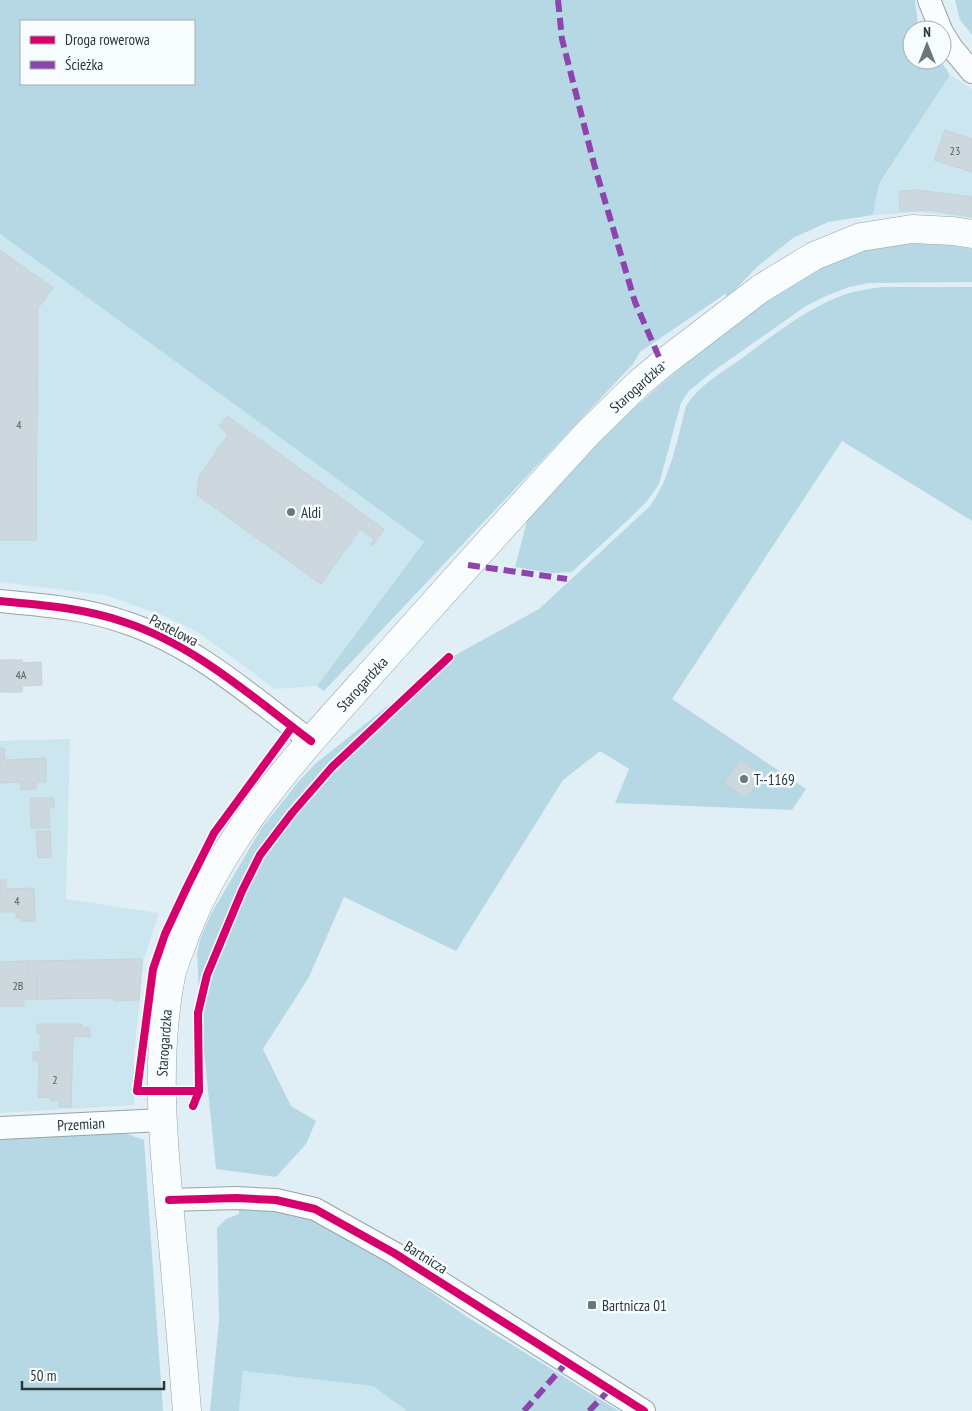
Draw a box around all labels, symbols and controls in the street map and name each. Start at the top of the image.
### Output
legend [20,20,195,85]
north arrow [902,20,952,70]
text: N [923,23,931,41]
text: Droga rowerowa [65,30,150,49]
text: Ścieżka [65,55,103,74]
house number: 23 [950,143,960,158]
street label: Starogardzka [606,357,668,417]
house number: 4 [16,417,22,432]
place label: Aldi [301,503,321,522]
marker: Aldi [285,506,297,518]
street label: Pastelowa [146,610,202,650]
street label: Starogardzka [332,653,392,715]
house number: 4A [15,667,27,682]
place label: T--1169 [754,770,795,789]
marker: T--1169 [738,773,750,785]
house number: 4 [14,893,20,908]
house number: 2B [12,978,24,993]
street label: Starogardzka [152,1009,176,1077]
house number: 2 [52,1072,58,1087]
street label: Przemian [57,1113,105,1135]
street label: Bartnicza [401,1236,451,1278]
place label: Bartnicza 01 [602,1296,667,1315]
marker: Bartnicza 01 [586,1299,598,1311]
scale bar [22,1358,165,1390]
text: 50 m [30,1366,56,1385]

